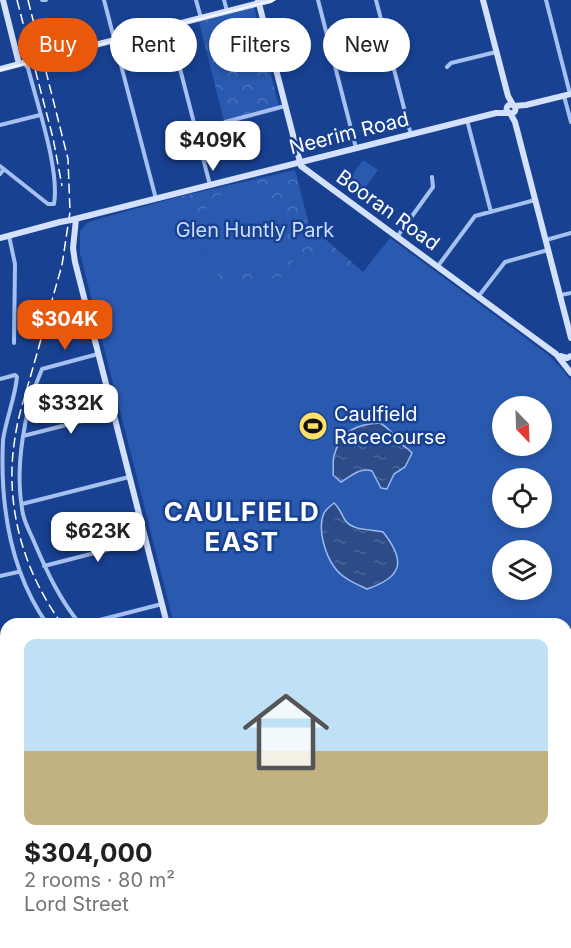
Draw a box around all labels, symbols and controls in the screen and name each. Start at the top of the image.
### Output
chip: Buy [18,18,98,72]
chip: Rent [110,18,197,72]
chip: Filters [209,18,311,72]
chip: New [323,18,410,72]
street label: Neerim Road [287,107,411,159]
pin: $409K [171,121,255,172]
text: $409K [179,128,247,152]
street label: Booran Road [332,165,444,255]
park label: Glen Huntly Park [176,218,334,242]
pin: $304K [23,300,107,351]
text: $304K [31,307,99,331]
pin: $332K [29,384,113,435]
text: $332K [38,391,104,415]
north arrow [492,396,552,456]
map controls [492,396,552,600]
place label: Caulfield Racecourse [334,402,446,449]
sports icon: Caulfield Racecourse [297,410,329,442]
button: locate [492,468,552,528]
district label: CAULFIELD EAST [164,496,320,557]
pin: $623K [56,512,140,563]
text: $623K [65,519,131,543]
button: layers [492,540,552,600]
icon: home [232,678,340,786]
text: $304,000 [24,837,153,868]
text: 2 rooms · 80 m² [24,868,175,892]
text: Lord Street [24,892,129,916]

